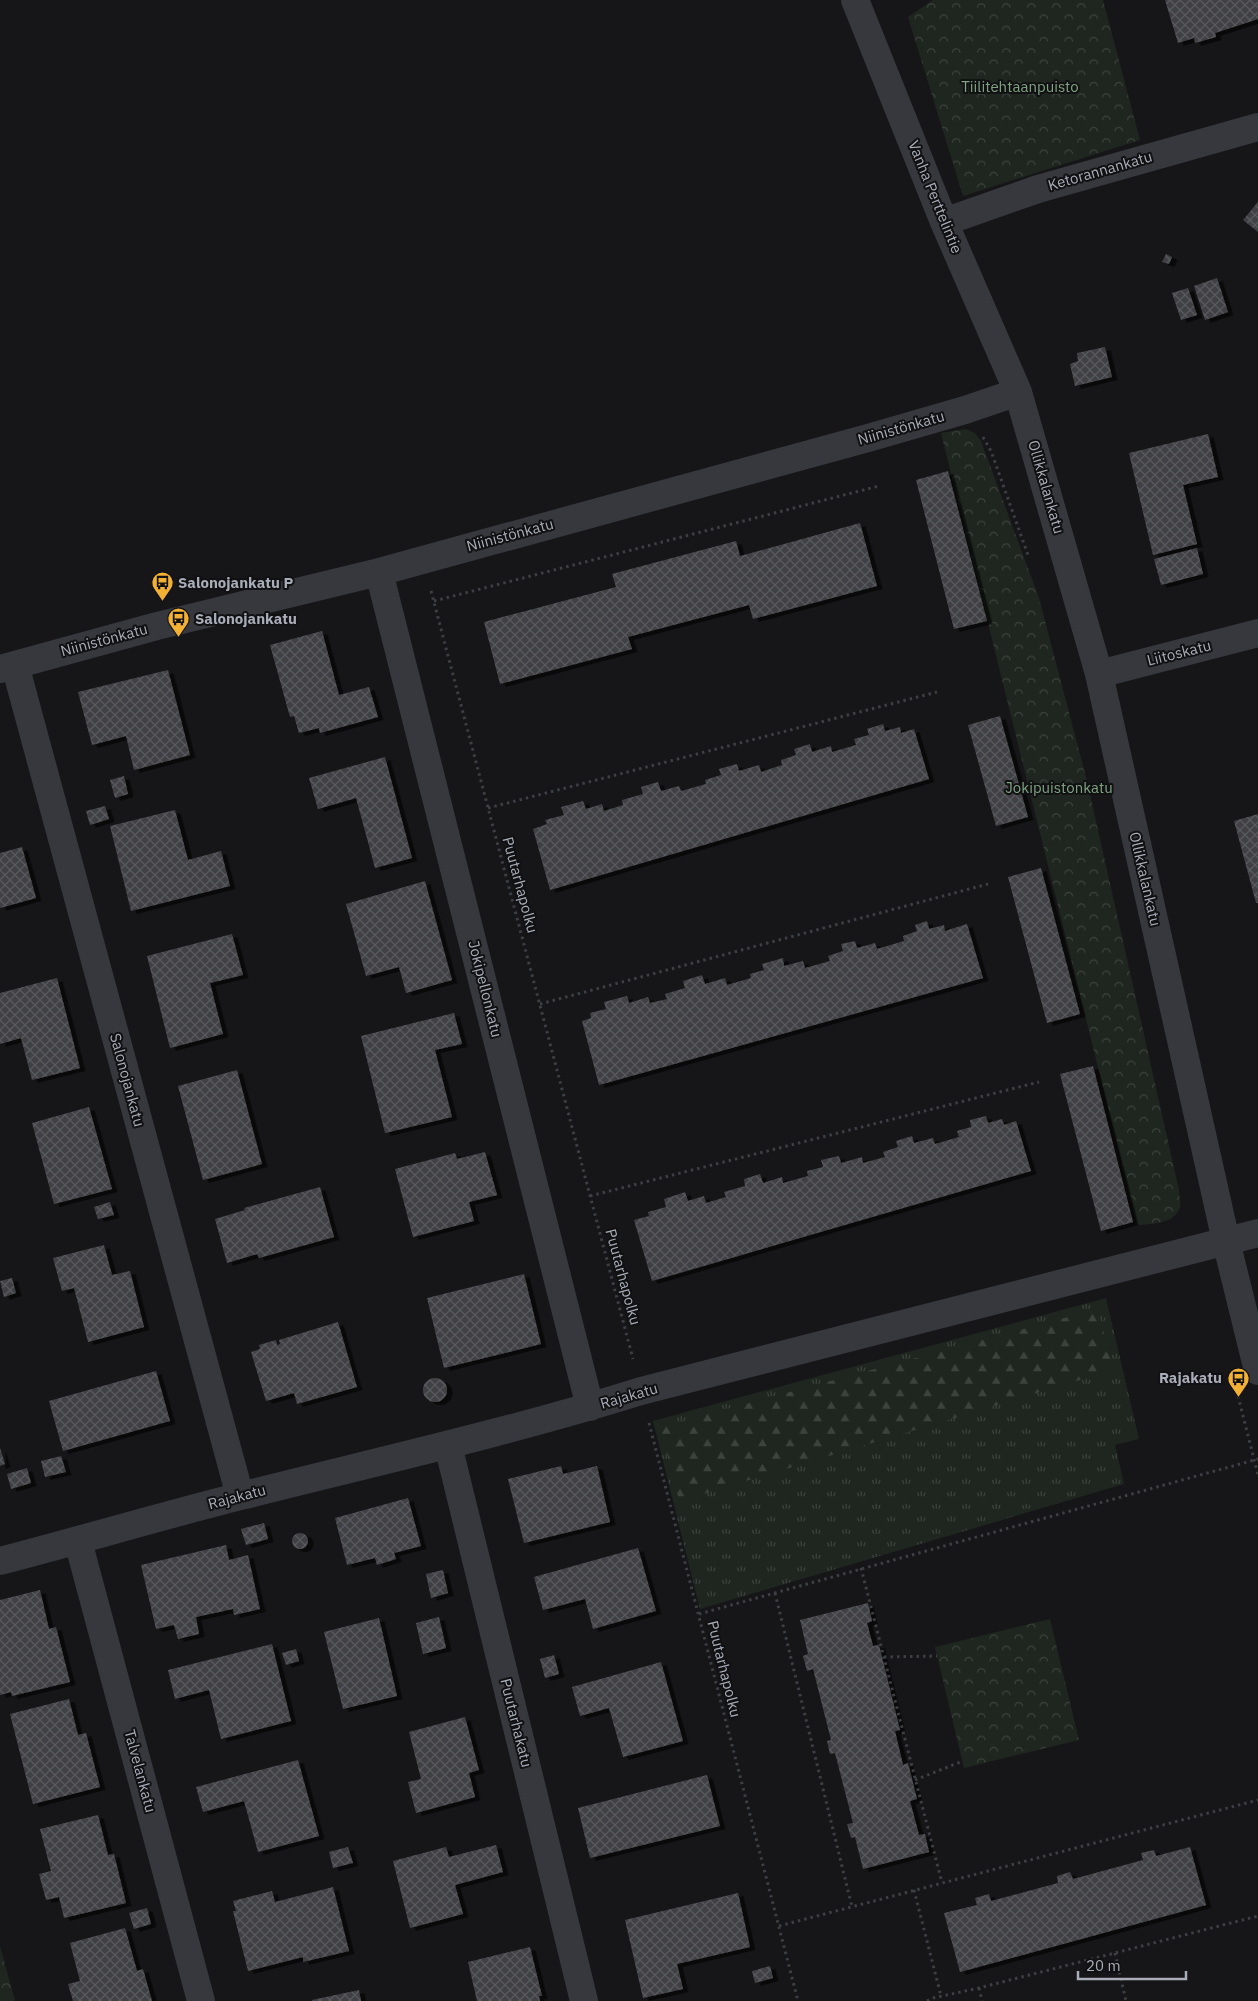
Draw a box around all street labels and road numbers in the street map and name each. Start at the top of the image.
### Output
street label: Vanha Perttelintie [904,138,967,256]
street label: Ketorannankatu [1046,147,1154,194]
street label: Niinistönkatu [855,406,946,449]
street label: Ollikkalankatu [1024,438,1069,536]
street label: Niinistönkatu [464,514,555,555]
street label: Niinistönkatu [58,619,149,660]
street label: Liitoskatu [1145,635,1213,670]
street label: Ollikkalankatu [1125,830,1166,928]
street label: Puutarhapolku [499,835,542,935]
street label: Jokipellonkatu [464,938,507,1039]
street label: Salonojankatu [106,1031,149,1129]
street label: Puutarhapolku [602,1227,645,1327]
street label: Rajakatu [598,1378,660,1413]
street label: Rajakatu [206,1480,268,1513]
street label: Puutarhapolku [703,1619,746,1719]
street label: Puutarhakatu [496,1676,537,1769]
street label: Talvelankatu [120,1727,161,1814]

